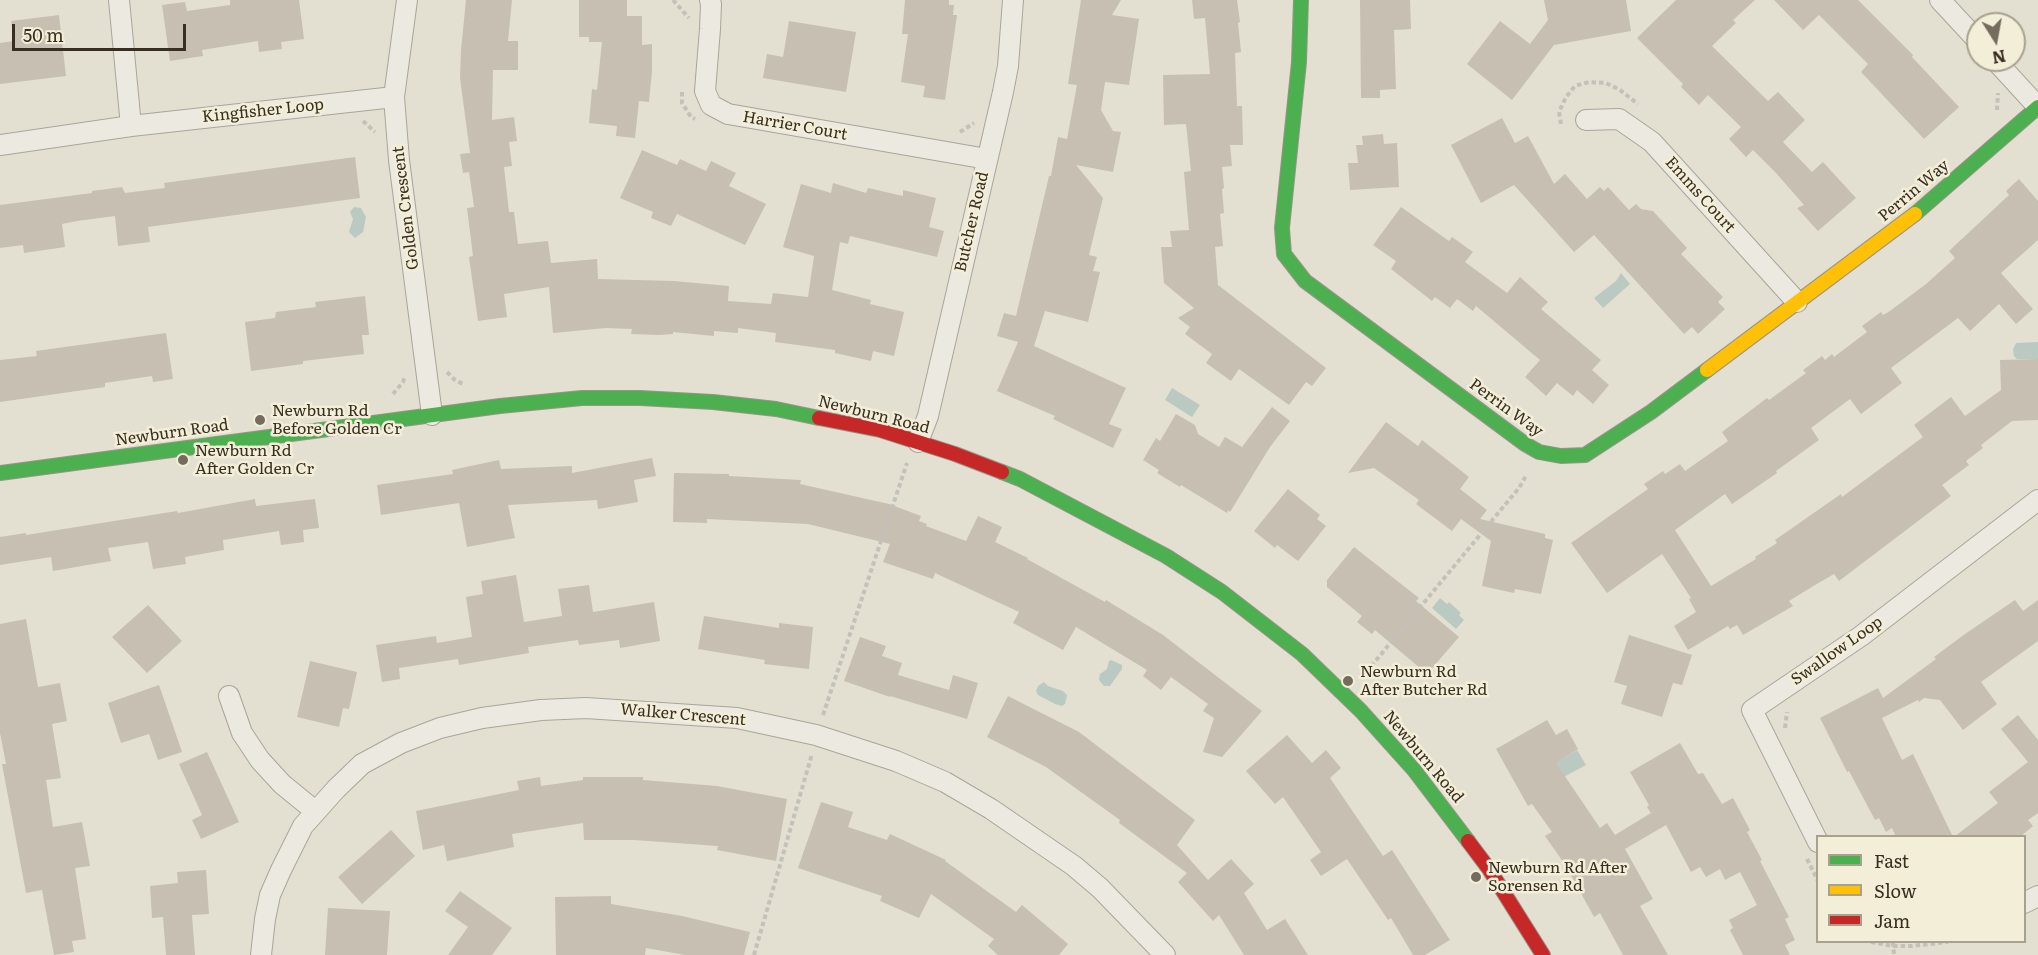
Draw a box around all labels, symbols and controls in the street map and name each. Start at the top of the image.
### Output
scale bar [15,12,189,50]
north arrow [1966,12,2026,72]
text: 50 m [23,21,64,48]
text: N [1990,45,2008,71]
street label: Kingfisher Loop [201,95,325,127]
street label: Harrier Court [741,107,849,145]
street label: Golden Crescent [389,145,423,271]
street label: Emms Court [1661,153,1739,237]
street label: Perrin Way [1875,156,1953,226]
street label: Butcher Road [951,170,993,274]
street label: Perrin Way [1465,375,1547,441]
street label: Newburn Road [816,392,932,438]
place label: Newburn Rd Before Golden Cr [272,401,402,439]
marker: Newburn Rd Before Golden Cr [253,413,267,427]
street label: Newburn Road [114,416,230,450]
place label: Newburn Rd After Golden Cr [195,441,314,479]
marker: Newburn Rd After Golden Cr [176,453,190,467]
street label: Swallow Loop [1788,612,1886,690]
place label: Newburn Rd After Butcher Rd [1360,662,1487,700]
marker: Newburn Rd After Butcher Rd [1341,674,1355,688]
street label: Walker Crescent [619,700,747,730]
street label: Newburn Road [1379,707,1467,807]
legend [1816,835,2026,943]
text: Fast [1874,847,1909,874]
place label: Newburn Rd After Sorensen Rd [1488,858,1627,896]
marker: Newburn Rd After Sorensen Rd [1469,870,1483,884]
text: Slow [1874,877,1916,904]
text: Jam [1874,907,1910,934]

